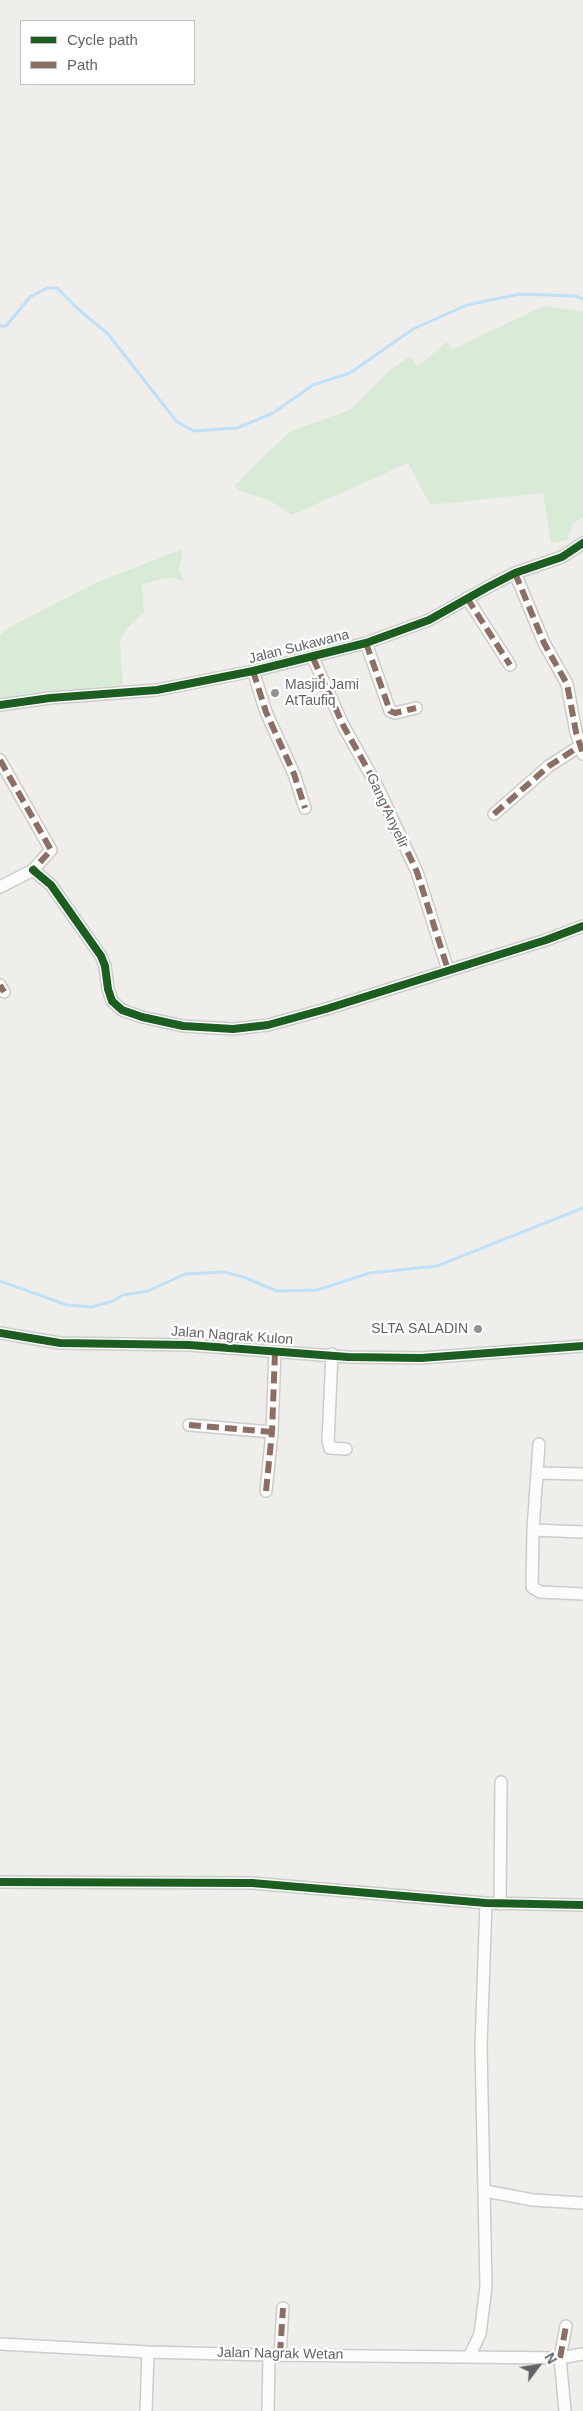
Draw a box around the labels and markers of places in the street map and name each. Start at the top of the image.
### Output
place label: Masjid Jami AtTaufiq [285,677,359,710]
marker: Masjid Jami AtTaufiq [269,687,281,699]
place label: SLTA SALADIN [371,1321,468,1337]
marker: SLTA SALADIN [472,1323,484,1335]

